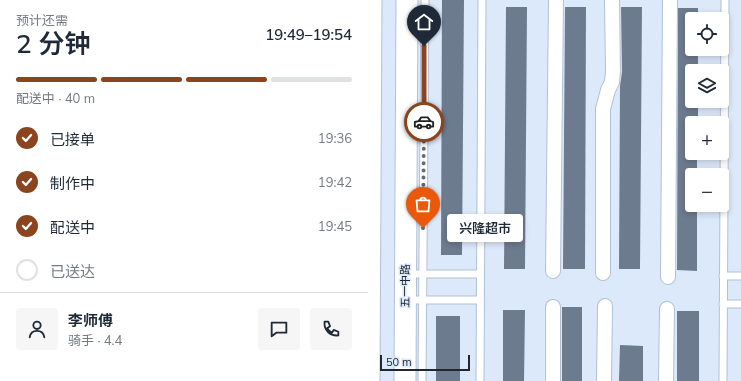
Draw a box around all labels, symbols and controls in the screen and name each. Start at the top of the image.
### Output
pin [407,5,441,46]
icon: home [413,11,435,33]
text: 预计还需 [16,12,68,28]
map controls [685,12,729,212]
button: locate [685,12,729,56]
text: 19:49–19:54 [265,25,352,44]
text: 2 分钟 [16,27,91,60]
button: layers [685,64,729,108]
text: 配送中 · 40 m [16,90,95,106]
courier [404,102,444,142]
icon: car [413,111,435,133]
button: + [685,116,729,160]
icon: check [16,127,38,149]
text: 已接单 [50,130,95,149]
text: 19:36 [318,130,352,146]
button: − [685,168,729,212]
icon: check [16,171,38,193]
text: 制作中 [50,174,95,193]
text: 19:42 [318,174,352,190]
pin [406,187,440,228]
icon: bag [412,193,434,215]
callout: 兴隆超市 [447,214,523,242]
icon: check [16,215,38,237]
text: 配送中 [50,218,95,237]
text: 19:45 [318,218,352,234]
text: 兴隆超市 [459,220,511,236]
text: 已送达 [50,262,95,281]
street label: 五一中路 [398,264,412,308]
button: person [16,308,58,350]
button: chat [258,308,300,350]
button: phone [310,308,352,350]
text: 李师傅 [68,311,113,330]
text: 骑手 · 4.4 [68,332,122,348]
scale bar [380,353,470,372]
text: 50 m [386,355,412,369]

